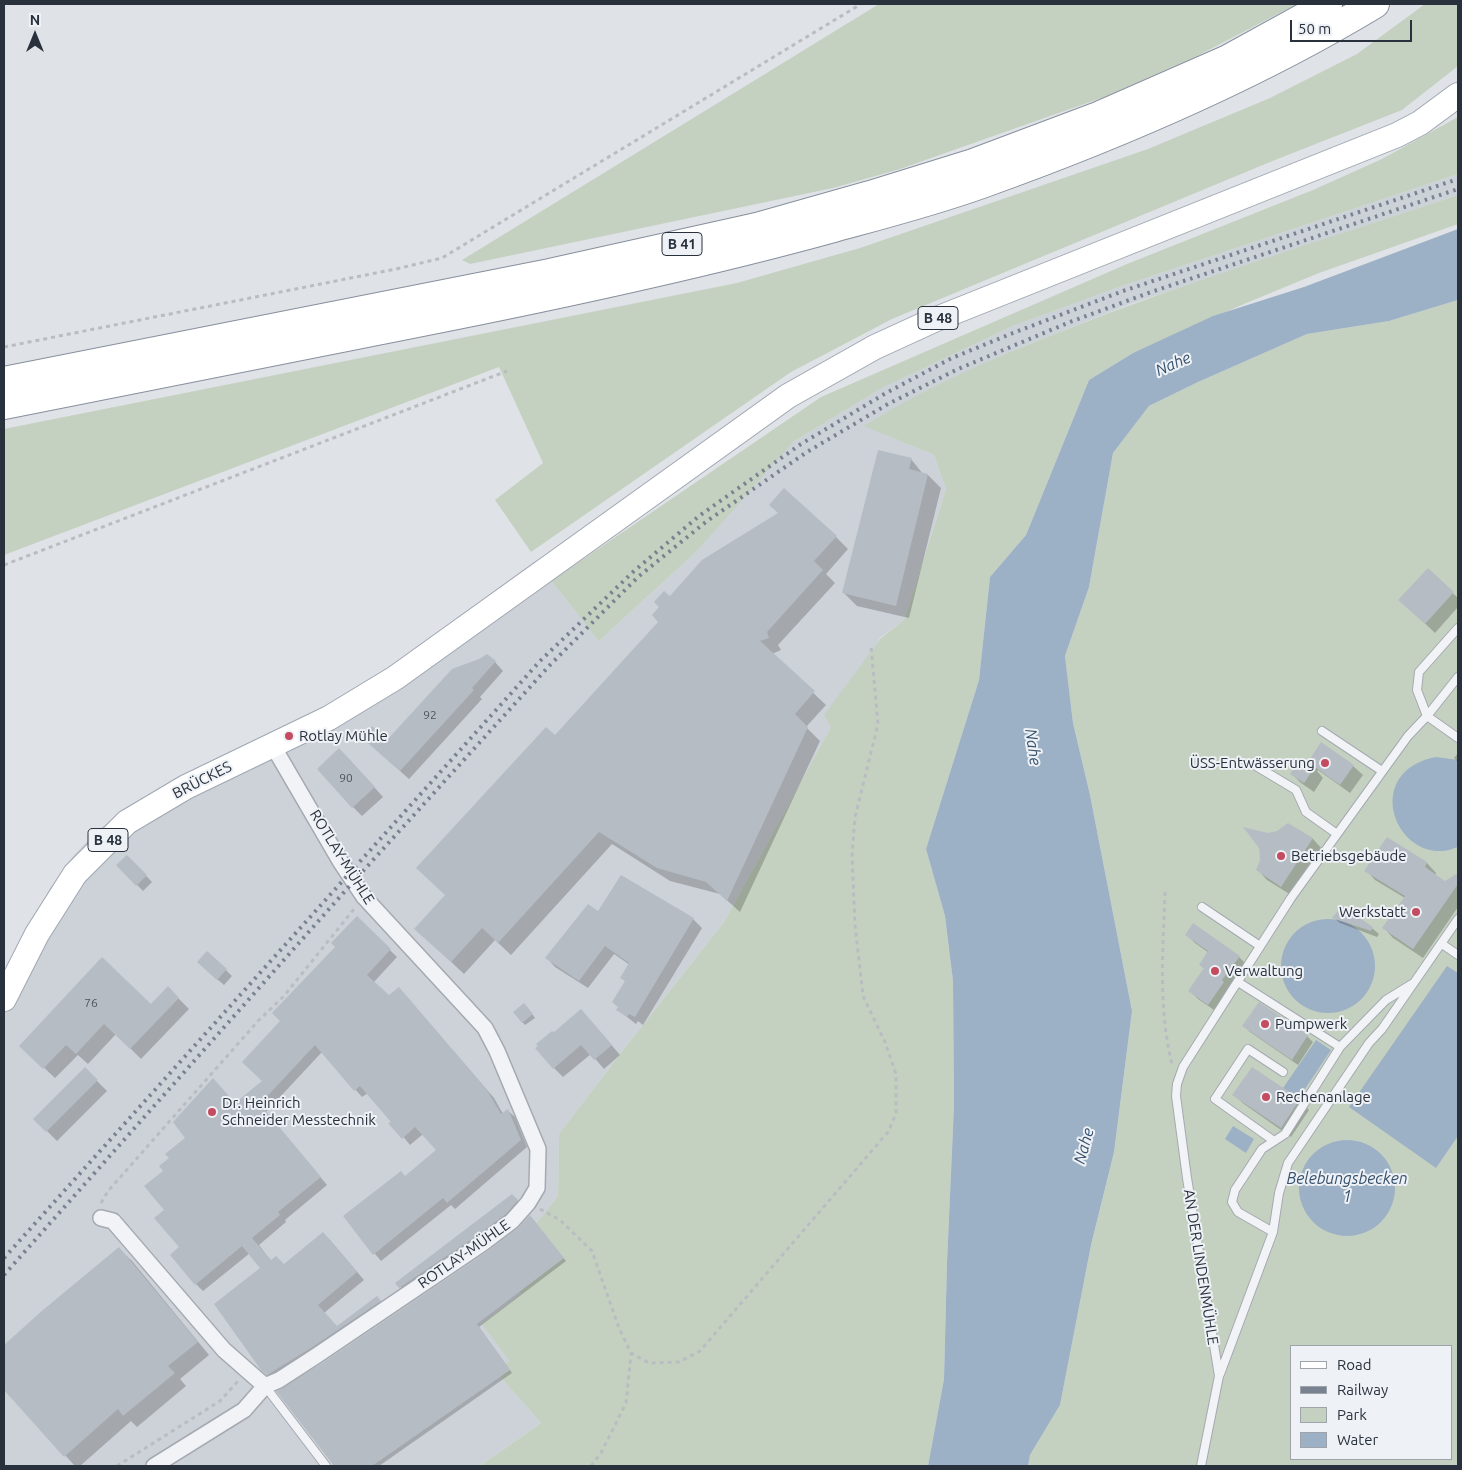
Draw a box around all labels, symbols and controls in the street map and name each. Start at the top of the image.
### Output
north arrow [10,10,60,60]
scale bar [1292,10,1414,42]
text: N [30,12,40,28]
text: 50 m [1298,20,1331,37]
road number: B 41 [662,232,702,255]
road number: B 48 [918,306,958,330]
water label: Nahe [1152,348,1194,380]
house number: 92 [423,708,437,722]
place label: Rotlay Mühle [299,727,388,745]
water label: Nahe [1021,728,1045,766]
marker: Rotlay Mühle [283,730,295,742]
place label: ÜSS-Entwässerung [1190,754,1315,772]
marker: ÜSS-Entwässerung [1319,757,1331,769]
street label: BRÜCKES [170,758,234,802]
house number: 90 [339,771,353,785]
street label: ROTLAY-MÜHLE [306,806,378,908]
road number: B 48 [88,828,128,852]
place label: Betriebsgebäude [1291,847,1407,865]
marker: Betriebsgebäude [1275,850,1287,862]
place label: Werkstatt [1339,903,1406,921]
marker: Werkstatt [1410,906,1422,918]
place label: Verwaltung [1225,962,1303,980]
marker: Verwaltung [1209,965,1221,977]
house number: 76 [84,996,98,1010]
place label: Pumpwerk [1275,1015,1347,1033]
marker: Pumpwerk [1259,1018,1271,1030]
place label: Rechenanlage [1276,1088,1371,1106]
marker: Rechenanlage [1260,1091,1272,1103]
place label: Dr. Heinrich Schneider Messtechnik [222,1094,376,1129]
marker: Dr. Heinrich Schneider Messtechnik [206,1106,218,1118]
water label: Nahe [1070,1126,1098,1166]
water label: Belebungsbecken 1 [1286,1169,1408,1207]
street label: AN DER LINDENMÜHLE [1180,1188,1222,1346]
street label: ROTLAY-MÜHLE [415,1216,513,1292]
legend [1290,1345,1452,1460]
text: Road [1337,1356,1372,1373]
text: Railway [1337,1381,1388,1398]
text: Park [1337,1406,1367,1423]
text: Water [1337,1431,1378,1448]

